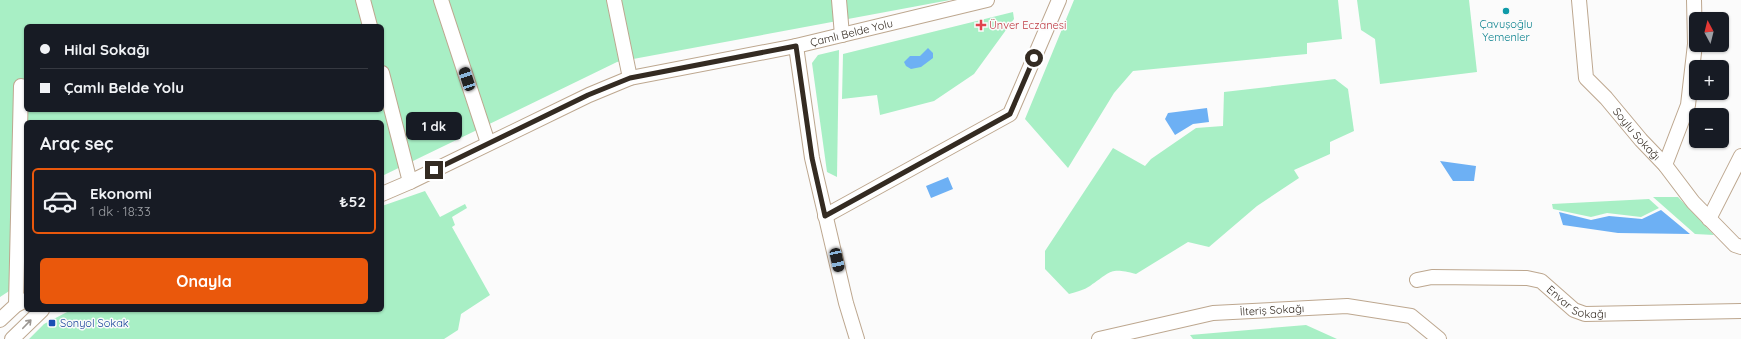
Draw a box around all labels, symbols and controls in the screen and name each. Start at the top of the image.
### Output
marker: Çavuşoğlu Yemenler [1501,6,1511,16]
north arrow [1689,12,1729,52]
map controls [1689,12,1729,148]
street label: Çamlı Belde Yolu [809,16,894,49]
place label: Çavuşoğlu Yemenler [1479,17,1533,44]
place label: Ünver Eczanesi [989,18,1066,32]
marker: Ünver Eczanesi [976,20,986,30]
text: Hilal Sokağı [64,40,149,59]
route start [1025,49,1043,67]
button: + [1689,60,1729,100]
car [458,66,476,92]
text: Çamlı Belde Yolu [64,78,184,97]
street label: Soylu Sokağı [1610,105,1664,163]
button: − [1689,108,1729,148]
callout: 1 dk [406,112,462,140]
text: 1 dk [422,118,446,134]
text: Araç seç [40,132,113,155]
route end [425,161,443,179]
icon: car [42,183,78,219]
text: Ekonomi [90,184,152,203]
text: ₺52 [339,192,366,211]
text: 1 dk · 18:33 [90,203,151,219]
car [829,247,845,273]
button: Onayla [40,258,368,304]
street label: Envar Sokağı [1544,282,1606,321]
street label: İlteriş Sokağı [1239,301,1305,319]
place label: Sonyol Sokak [60,316,129,330]
marker: Sonyol Sokak [47,318,57,328]
one-way arrow [22,319,32,329]

